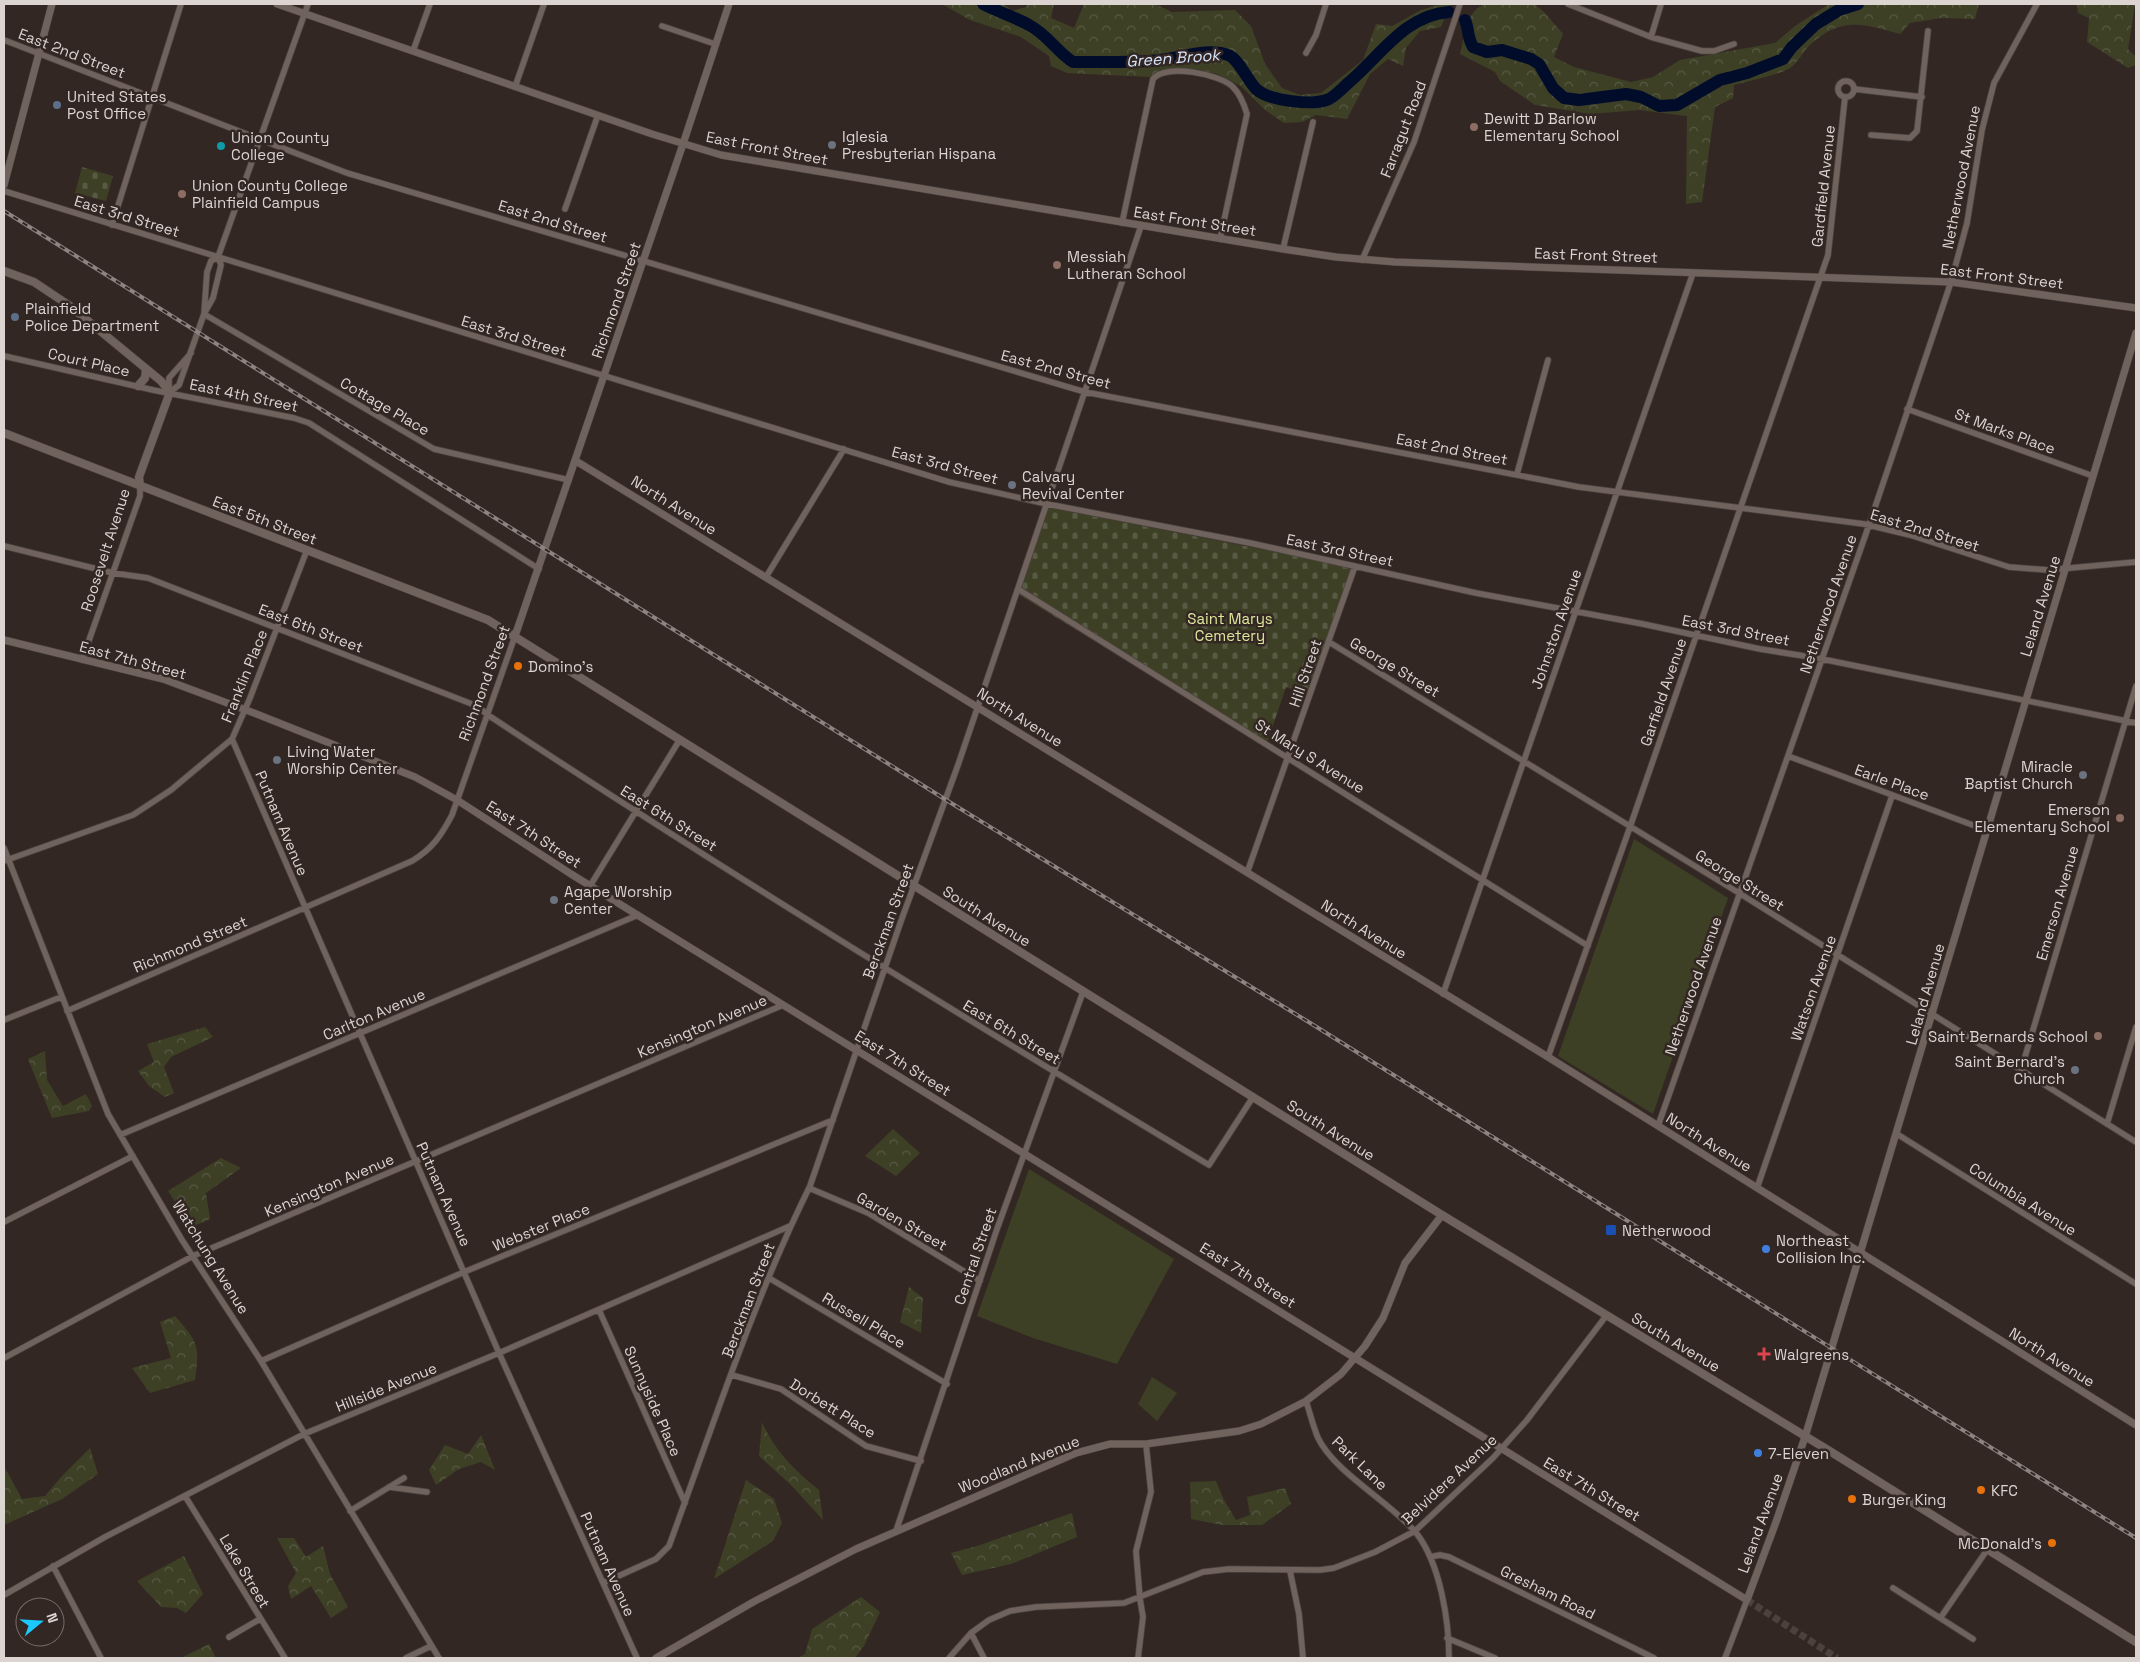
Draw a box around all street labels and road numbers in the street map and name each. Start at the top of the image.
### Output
street label: East 2nd Street [16,24,128,82]
street label: Farragut Road [1376,78,1430,180]
street label: Netherwood Avenue [1938,103,1984,250]
street label: Gardfield Avenue [1807,124,1839,248]
street label: East Front Street [704,127,830,169]
street label: East 3rd Street [72,191,182,241]
street label: East 2nd Street [496,195,610,247]
street label: East Front Street [1132,202,1258,240]
street label: Richmond Street [587,239,645,361]
street label: East Front Street [1534,243,1658,267]
street label: East Front Street [1939,259,2065,293]
street label: East 3rd Street [459,311,569,361]
street label: Court Place [46,343,132,381]
street label: East 2nd Street [999,345,1113,393]
street label: Cottage Place [337,373,433,439]
street label: East 4th Street [188,374,300,416]
street label: St Marks Place [1952,404,2058,458]
street label: East 2nd Street [1395,429,1509,469]
street label: East 3rd Street [890,442,1000,488]
street label: North Avenue [628,471,721,539]
street label: Roosevelt Avenue [76,486,134,614]
street label: East 5th Street [210,491,320,549]
street label: East 2nd Street [1868,504,1982,556]
street label: East 3rd Street [1285,529,1396,571]
street label: Netherwood Avenue [1795,532,1861,676]
street label: Leland Avenue [2016,553,2064,659]
street label: Johnston Avenue [1527,566,1585,691]
street label: East 6th Street [256,599,366,657]
street label: East 3rd Street [1681,610,1792,650]
street label: Richmond Street [454,622,514,744]
street label: Franklin Place [217,627,271,725]
street label: George Street [1347,633,1444,701]
street label: Garfield Avenue [1636,635,1690,749]
street label: Hill Street [1285,636,1325,709]
street label: East 7th Street [78,637,189,683]
street label: North Avenue [974,683,1067,751]
street label: St Mary S Avenue [1252,715,1369,798]
street label: Earle Place [1852,760,1932,804]
street label: Putnam Avenue [251,768,313,879]
street label: East 6th Street [617,781,721,855]
street label: East 7th Street [483,796,585,872]
street label: Emerson Avenue [2032,843,2083,963]
street label: George Street [1692,845,1788,915]
street label: Berckman Street [858,861,918,981]
street label: South Avenue [939,881,1035,951]
street label: North Avenue [1318,895,1411,963]
street label: Richmond Street [130,911,250,977]
street label: Netherwood Avenue [1660,914,1726,1058]
street label: Watson Avenue [1786,932,1840,1044]
street label: Leland Avenue [1901,941,1949,1047]
street label: Carlton Avenue [320,984,428,1044]
street label: Kensington Avenue [634,990,770,1062]
street label: East 6th Street [960,995,1064,1069]
street label: East 7th Street [851,1026,955,1100]
street label: South Avenue [1283,1095,1379,1165]
street label: North Avenue [1663,1108,1756,1176]
street label: Putnam Avenue [412,1139,476,1249]
street label: Kensington Avenue [261,1149,397,1221]
street label: Columbia Avenue [1966,1158,2080,1240]
street label: Garden Street [853,1187,951,1255]
street label: Watchung Avenue [168,1197,254,1317]
street label: Webster Place [490,1199,592,1255]
street label: Central Street [949,1205,1001,1307]
street label: East 7th Street [1196,1238,1300,1312]
street label: Berckman Street [717,1240,779,1360]
street label: Russell Place [819,1288,909,1352]
street label: South Avenue [1628,1308,1724,1376]
street label: North Avenue [2006,1323,2099,1391]
street label: Sunnyside Place [620,1343,686,1459]
street label: Hillside Avenue [333,1358,440,1416]
street label: Dorbett Place [786,1374,880,1442]
street label: Belvidere Avenue [1397,1430,1501,1528]
street label: Woodland Avenue [956,1431,1082,1497]
street label: Park Lane [1328,1432,1392,1494]
street label: East 7th Street [1540,1453,1644,1525]
street label: Leland Avenue [1733,1470,1787,1575]
street label: Putnam Avenue [576,1509,640,1619]
street label: Lake Street [215,1531,275,1612]
street label: Gresham Road [1497,1561,1599,1623]

